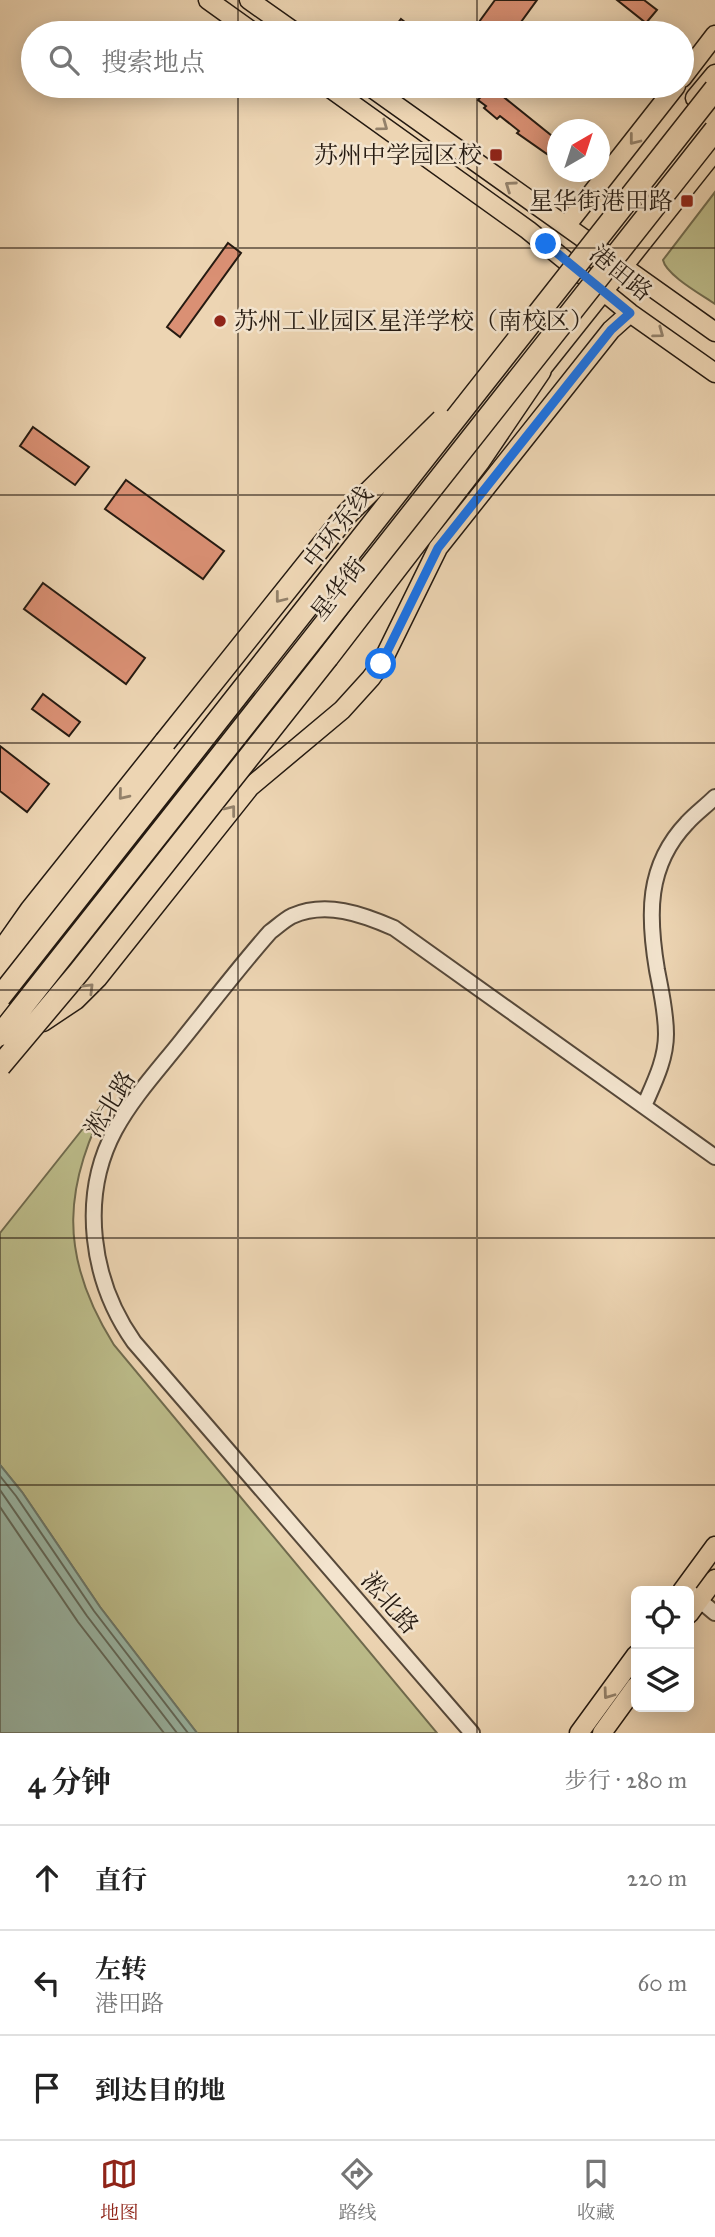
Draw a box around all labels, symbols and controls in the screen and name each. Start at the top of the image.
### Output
search box [21,21,694,98]
icon: search [45,41,83,79]
text: 搜索地点 [101,46,205,78]
one-way arrow [375,117,388,130]
north arrow [547,119,610,182]
one-way arrow [629,132,642,144]
place label: 苏州中学园区校 [314,140,482,170]
marker: 苏州中学园区校 [488,147,504,163]
one-way arrow [505,182,518,194]
place label: 星华街港田路 [529,186,673,216]
marker: 星华街港田路 [679,193,695,209]
route end [530,228,561,259]
street label: 港田路 [584,239,658,307]
place label: 苏州工业园区星洋学校（南校区） [234,306,594,336]
marker: 苏州工业园区星洋学校（南校区） [212,313,228,329]
one-way arrow [651,325,664,337]
street label: 中环东线 [297,480,379,574]
street label: 星华街 [304,551,372,627]
one-way arrow [276,590,288,603]
route start [365,648,396,679]
one-way arrow [118,788,131,800]
one-way arrow [223,806,236,818]
one-way arrow [81,983,94,996]
street label: 淞北路 [78,1066,142,1142]
street label: 淞北路 [355,1566,425,1640]
map controls [631,1586,694,1712]
button: locate [631,1586,694,1649]
button: layers [631,1649,694,1712]
one-way arrow [604,1686,616,1699]
text: 4 分钟 [28,1764,111,1800]
text: 步行 · 280 m [565,1766,687,1794]
icon: ahead [28,1859,66,1897]
text: 直行 [95,1864,147,1896]
text: 220 m [627,1864,687,1892]
text: 左转 [95,1953,147,1985]
icon: left [28,1964,66,2002]
text: 60 m [638,1969,687,1997]
text: 港田路 [95,1989,164,2017]
icon: arrive [28,2069,66,2107]
text: 到达目的地 [95,2074,225,2106]
tab: 地图 [100,2155,138,2224]
tab: 路线 [338,2155,377,2224]
tab: 收藏 [577,2155,615,2224]

